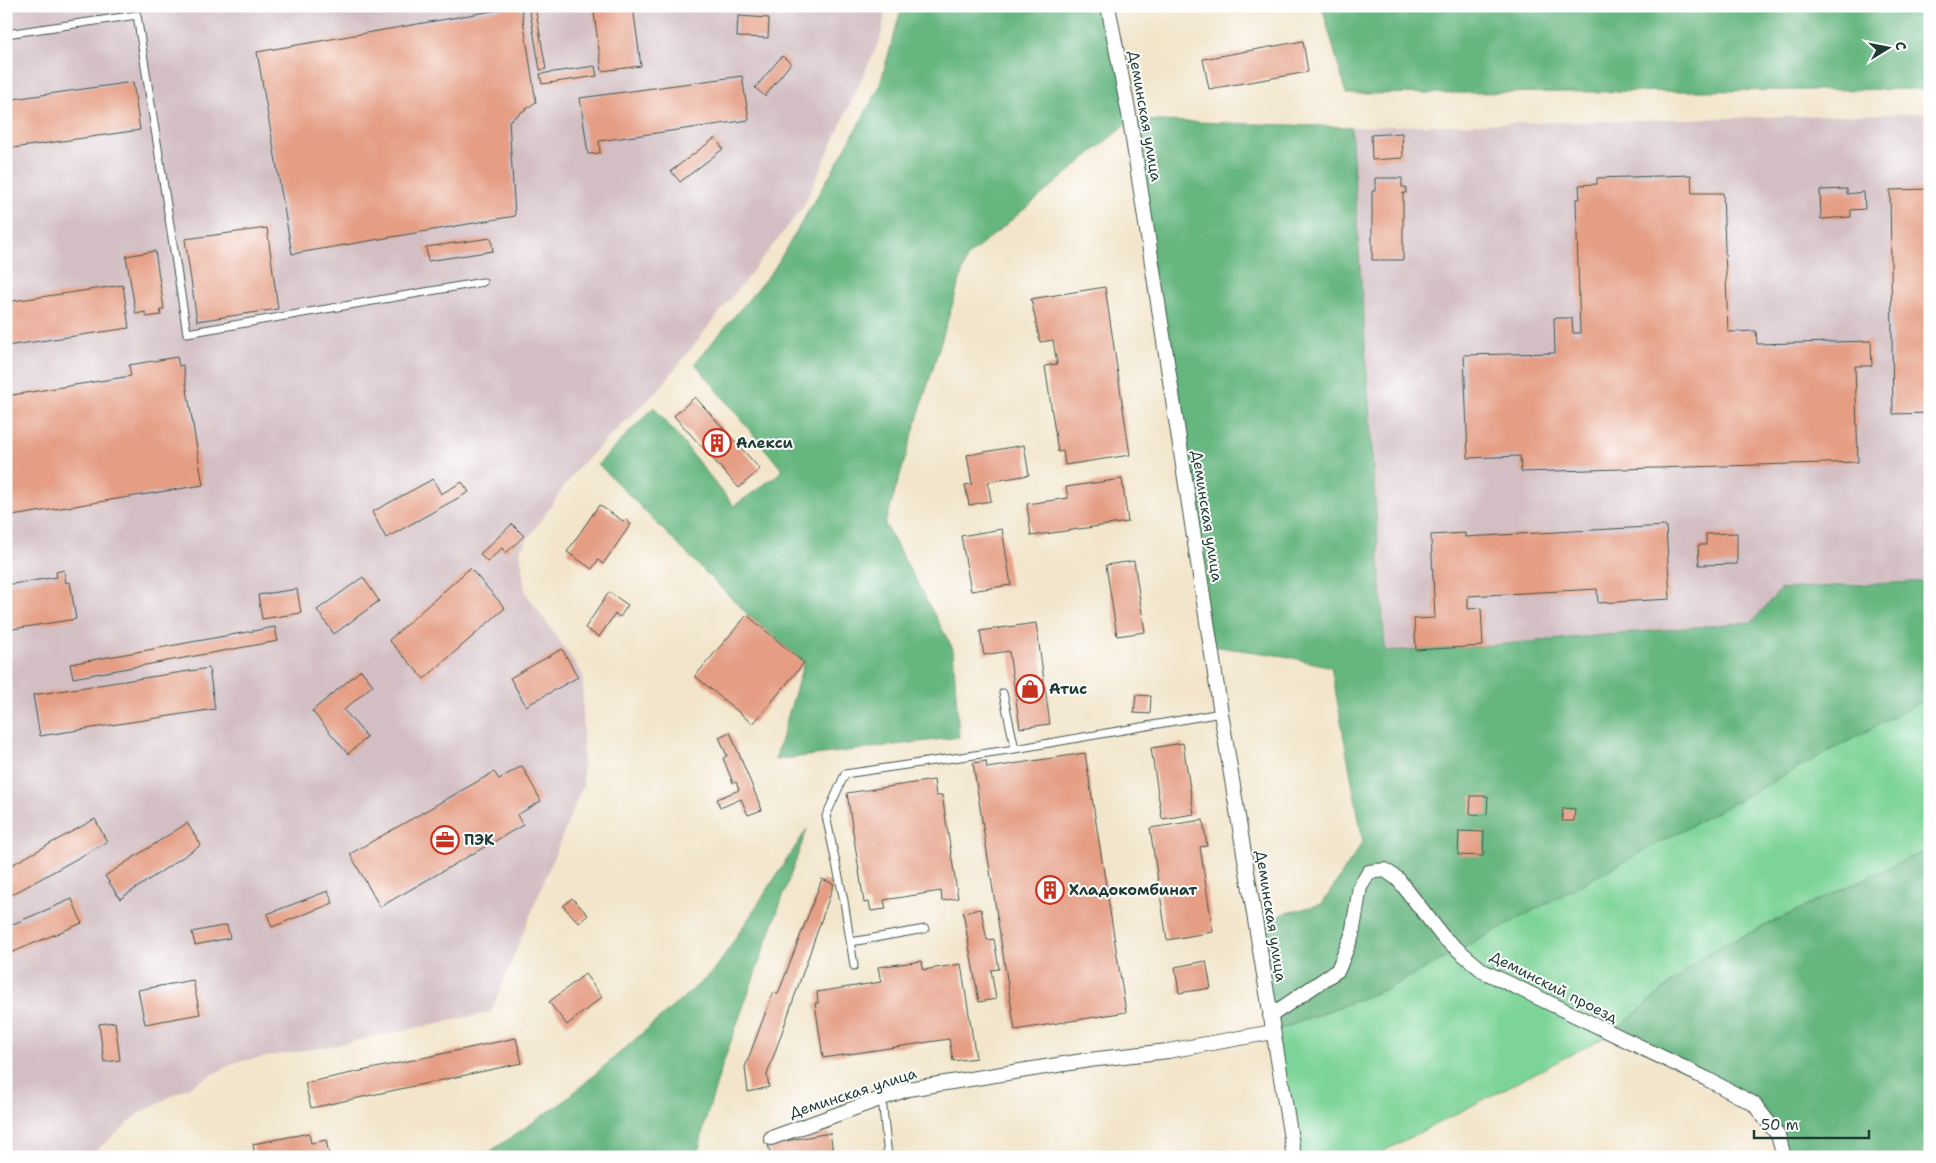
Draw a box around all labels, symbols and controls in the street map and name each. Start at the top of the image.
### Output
north arrow [1864,22,1914,72]
text: С [1891,40,1910,52]
street label: Деминская улица [1124,49,1166,184]
building icon: Алекси [702,428,732,458]
place label: Алекси [736,433,794,453]
street label: Деминская улица [1187,449,1227,584]
shop icon: Атис [1015,674,1045,704]
place label: Атис [1049,679,1087,699]
office icon: ПЭК [430,825,460,855]
place label: ПЭК [464,830,495,850]
street label: Деминская улица [1251,849,1291,984]
building icon: Хладокомбинат [1035,875,1065,905]
place label: Хладокомбинат [1069,880,1197,900]
street label: Деминский проезд [1487,946,1622,1028]
street label: Деминская улица [787,1063,920,1123]
scale bar [1754,1108,1868,1140]
text: 50 m [1761,1115,1799,1135]

